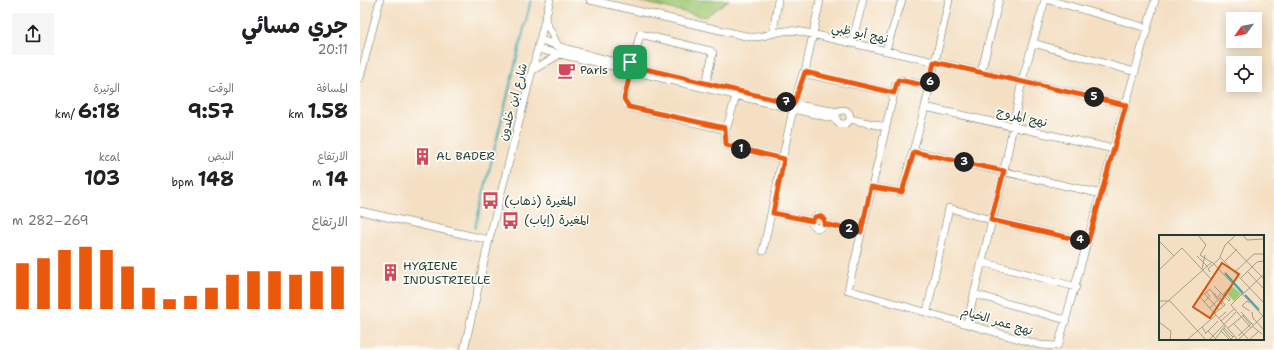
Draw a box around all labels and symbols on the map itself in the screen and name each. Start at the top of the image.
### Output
north arrow [1226,12,1262,48]
street label: نهج أبو ظبي [830,19,890,50]
pin [613,45,647,79]
cafe icon: Paris [557,60,577,80]
street label: شارع ابن خلدون [495,61,532,143]
place label: Paris [580,62,608,78]
pin: 6 [920,72,940,92]
pin: 5 [1084,87,1104,107]
pin: 7 [776,92,796,112]
street label: نهج المروج [995,103,1049,132]
pin: 1 [731,139,751,159]
building icon: AL BADER [413,146,433,166]
place label: AL BADER [436,148,495,164]
pin: 3 [954,152,974,172]
bus stop icon: المغيرة (ذهاب) [481,191,501,211]
place label: المغيرة (ذهاب) [504,193,576,209]
bus stop icon: المغيرة (إياب) [501,210,521,230]
place label: المغيرة (إياب) [524,212,589,228]
pin: 2 [839,219,859,239]
pin: 4 [1070,230,1090,250]
inset map [1159,235,1264,340]
place label: HYGIENE INDUSTRIELLE [403,258,491,288]
building icon: HYGIENE INDUSTRIELLE [380,263,400,283]
street label: نهج عمر الخيام [959,303,1035,340]

